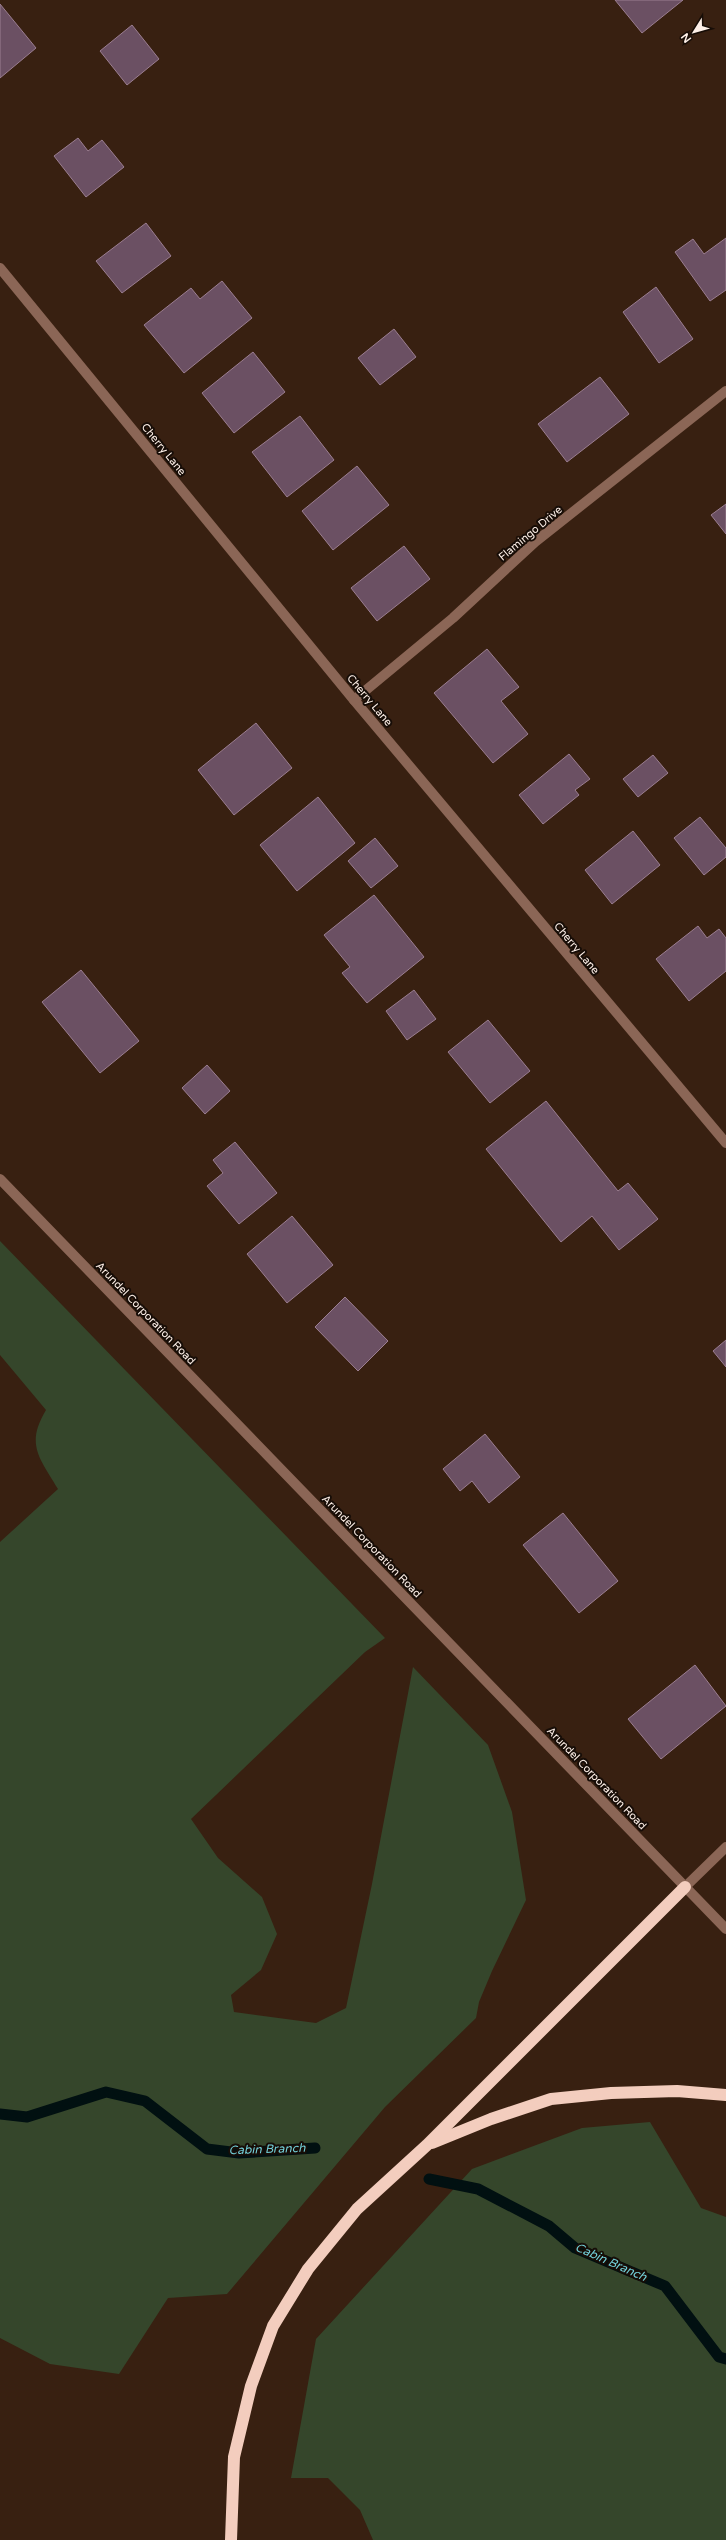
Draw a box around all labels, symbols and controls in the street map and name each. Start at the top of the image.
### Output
north arrow [674,12,714,52]
text: N [679,30,694,45]
street label: Cherry Lane [139,421,189,478]
street label: Flamingo Drive [496,503,565,564]
street label: Cherry Lane [344,672,395,729]
street label: Cherry Lane [551,920,602,977]
street label: Arundel Corporation Road [93,1259,198,1367]
street label: Arundel Corporation Road [319,1492,424,1600]
street label: Arundel Corporation Road [544,1724,649,1832]
water label: Cabin Branch [228,2141,306,2157]
water label: Cabin Branch [573,2240,649,2284]

